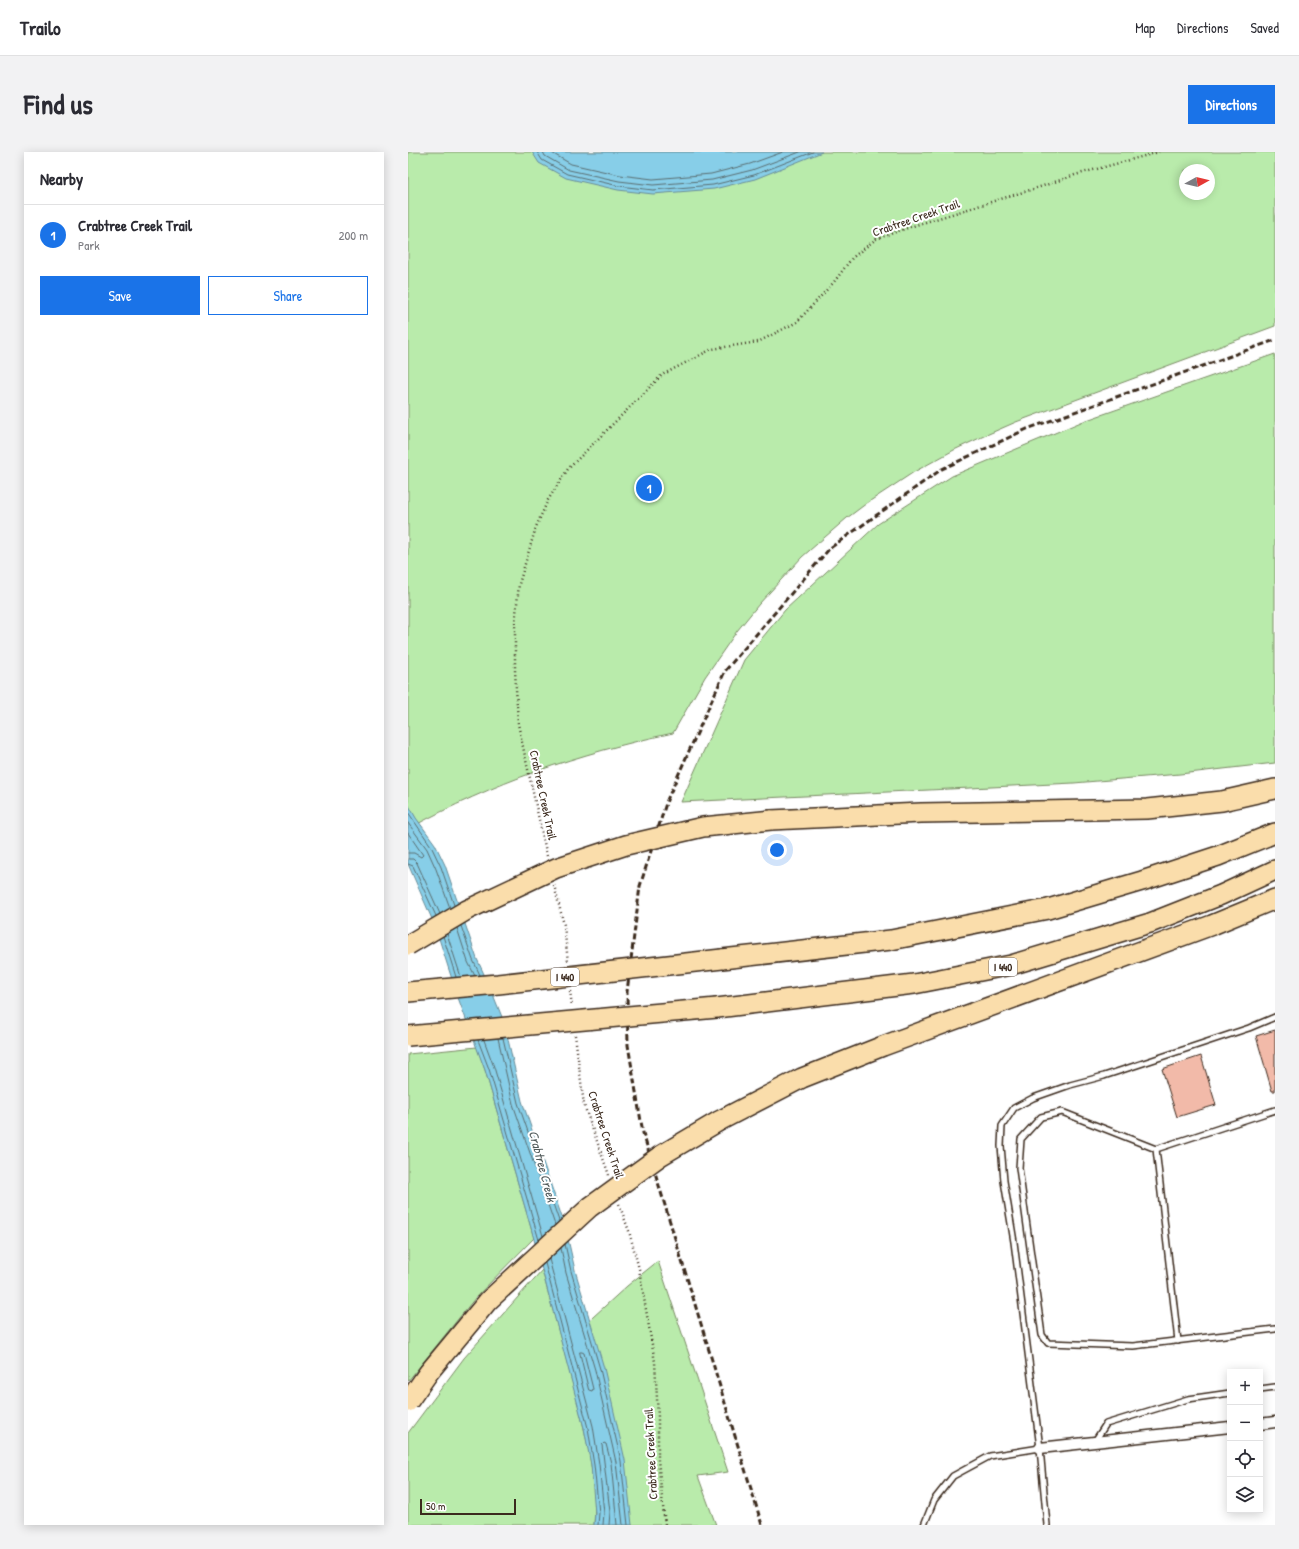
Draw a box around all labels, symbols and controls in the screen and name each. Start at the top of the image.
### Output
text: Trailo [20,15,61,41]
text: Map [1135,18,1155,37]
text: Directions [1177,18,1228,37]
text: Saved [1250,18,1279,37]
text: Find us [24,85,93,123]
button: Directions [1188,85,1275,124]
north arrow [1179,164,1215,200]
text: Nearby [40,167,83,190]
street label: Crabtree Creek Trail [870,194,962,240]
text: Crabtree Creek Trail [78,215,192,236]
text: 1 [51,226,55,244]
text: 200 m [338,226,368,244]
text: Park [78,236,100,254]
button: Save [40,276,200,315]
button: Share [208,276,368,315]
pin: 1 [636,473,662,503]
street label: Crabtree Creek Trail [526,749,561,842]
your location [767,840,787,860]
road number: I 440 [989,958,1017,976]
road number: I 440 [551,968,579,986]
street label: Crabtree Creek Trail [584,1089,629,1182]
water label: Crabtree Creek [525,1128,562,1205]
map controls [1227,1369,1263,1513]
button: + [1227,1369,1263,1405]
button: − [1227,1405,1263,1441]
street label: Crabtree Creek Trail [640,1407,661,1500]
button: locate [1227,1441,1263,1477]
button: layers [1227,1477,1263,1513]
scale bar [420,1497,516,1516]
text: 50 m [426,1499,446,1513]

